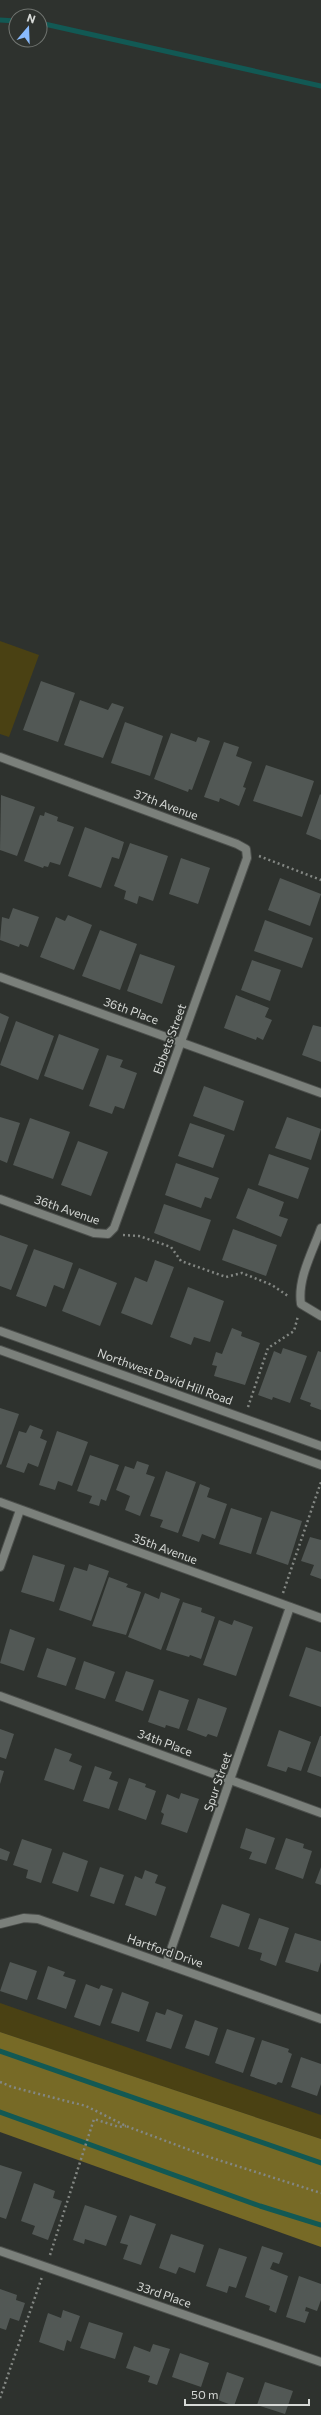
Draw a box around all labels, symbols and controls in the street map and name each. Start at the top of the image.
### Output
north arrow [8,8,48,48]
text: N [25,11,37,26]
street label: 37th Avenue [132,786,200,822]
street label: 36th Place [102,994,161,1026]
street label: Ebbets Street [150,1001,188,1076]
street label: 36th Avenue [33,1191,102,1227]
street label: Northwest David Hill Road [96,1345,235,1407]
street label: 35th Avenue [131,1530,200,1566]
street label: 34th Place [136,1726,195,1758]
street label: Spur Street [200,1750,234,1813]
street label: Hartford Drive [126,1931,205,1970]
street label: 33rd Place [135,2278,193,2310]
scale bar [185,2381,309,2407]
text: 50 m [191,2387,219,2401]

